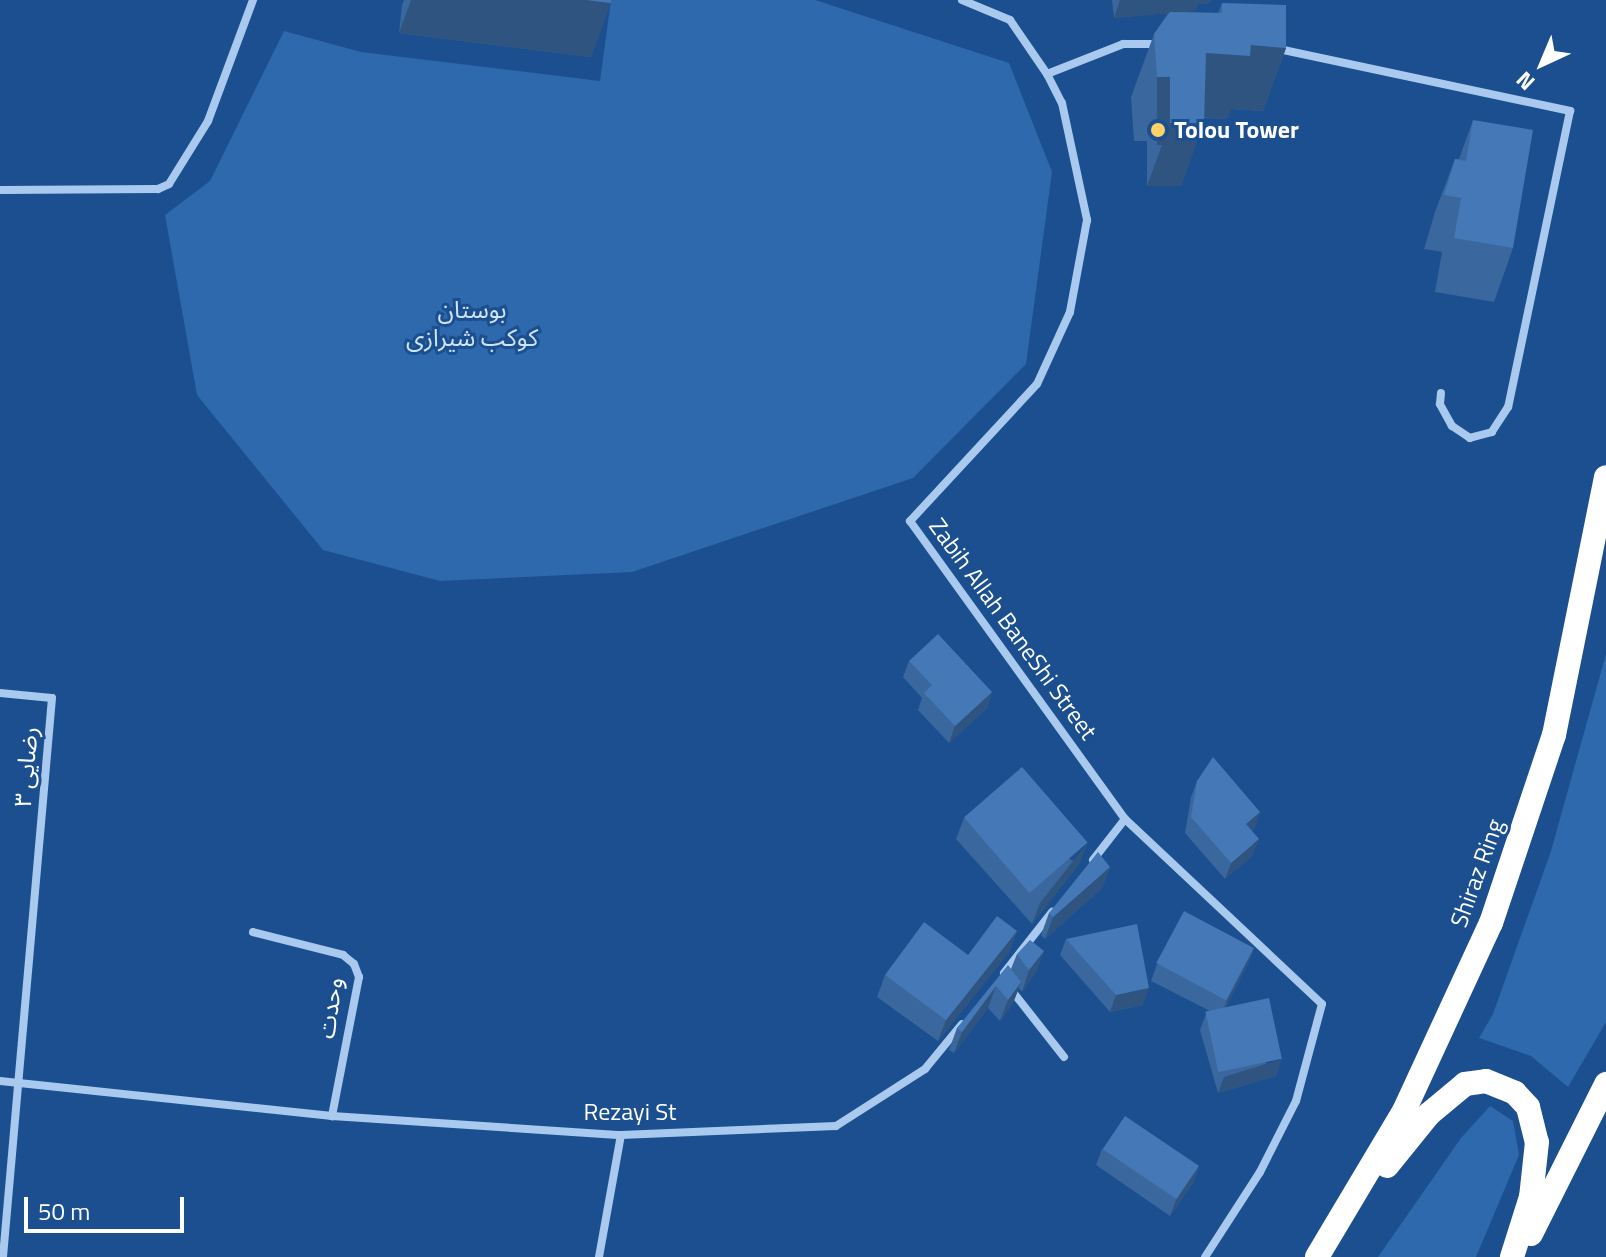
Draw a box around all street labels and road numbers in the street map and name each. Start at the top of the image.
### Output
street label: Zabih Allah BaneShi Street [923,513,1103,745]
street label: رضایی ۳ [8,726,44,808]
street label: Shiraz Ring [1444,815,1510,931]
street label: وحدت [311,976,349,1040]
street label: Rezayi St [584,1098,676,1126]

